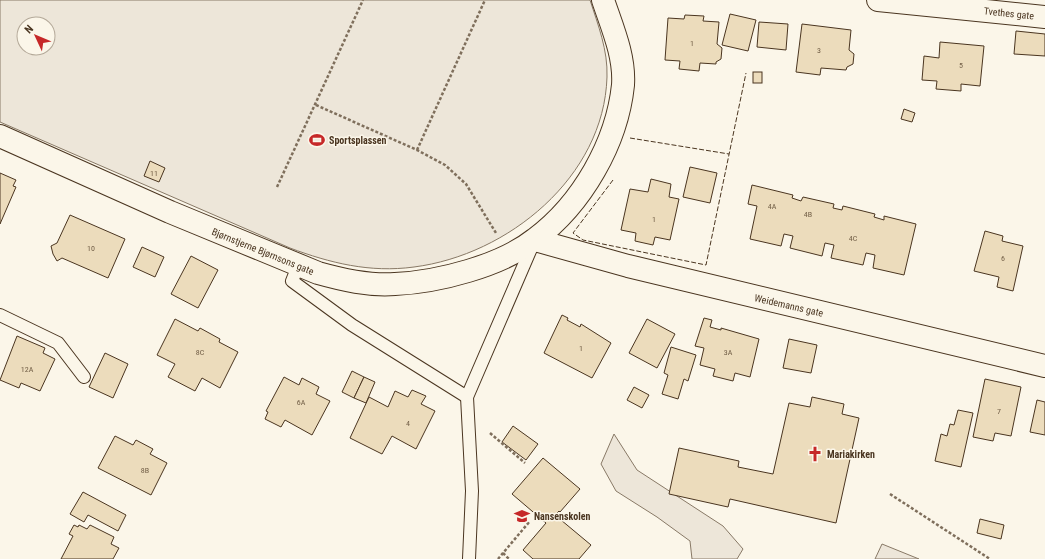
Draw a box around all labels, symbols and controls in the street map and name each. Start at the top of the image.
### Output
street label: Tvethes gate [983,5,1035,22]
north arrow [16,16,56,56]
text: N [22,22,36,36]
house number: 1 [690,39,694,48]
house number: 3 [817,46,821,55]
house number: 5 [959,61,963,70]
sports icon: Sportsplassen [308,131,326,149]
place label: Sportsplassen [329,135,387,146]
house number: 11 [150,169,158,178]
house number: 4A [768,202,777,211]
house number: 4B [804,210,812,219]
house number: 1 [652,215,656,224]
street label: Bjørnstjerne Bjørnsons gate [210,226,316,277]
house number: 4C [849,234,858,243]
house number: 10 [87,244,95,253]
house number: 6 [1001,254,1005,263]
street label: Weidemanns gate [753,292,825,319]
house number: 1 [579,344,583,353]
house number: 8C [196,348,205,357]
house number: 3A [724,348,733,357]
house number: 12A [21,365,34,374]
house number: 6A [297,398,306,407]
house number: 7 [997,407,1001,416]
house number: 4 [406,419,410,428]
church icon: Mariakirken [806,445,824,463]
place label: Mariakirken [827,449,875,460]
house number: 8B [141,466,149,475]
school or university icon: Nansenskolen [513,507,531,525]
place label: Nansenskolen [534,511,591,522]

